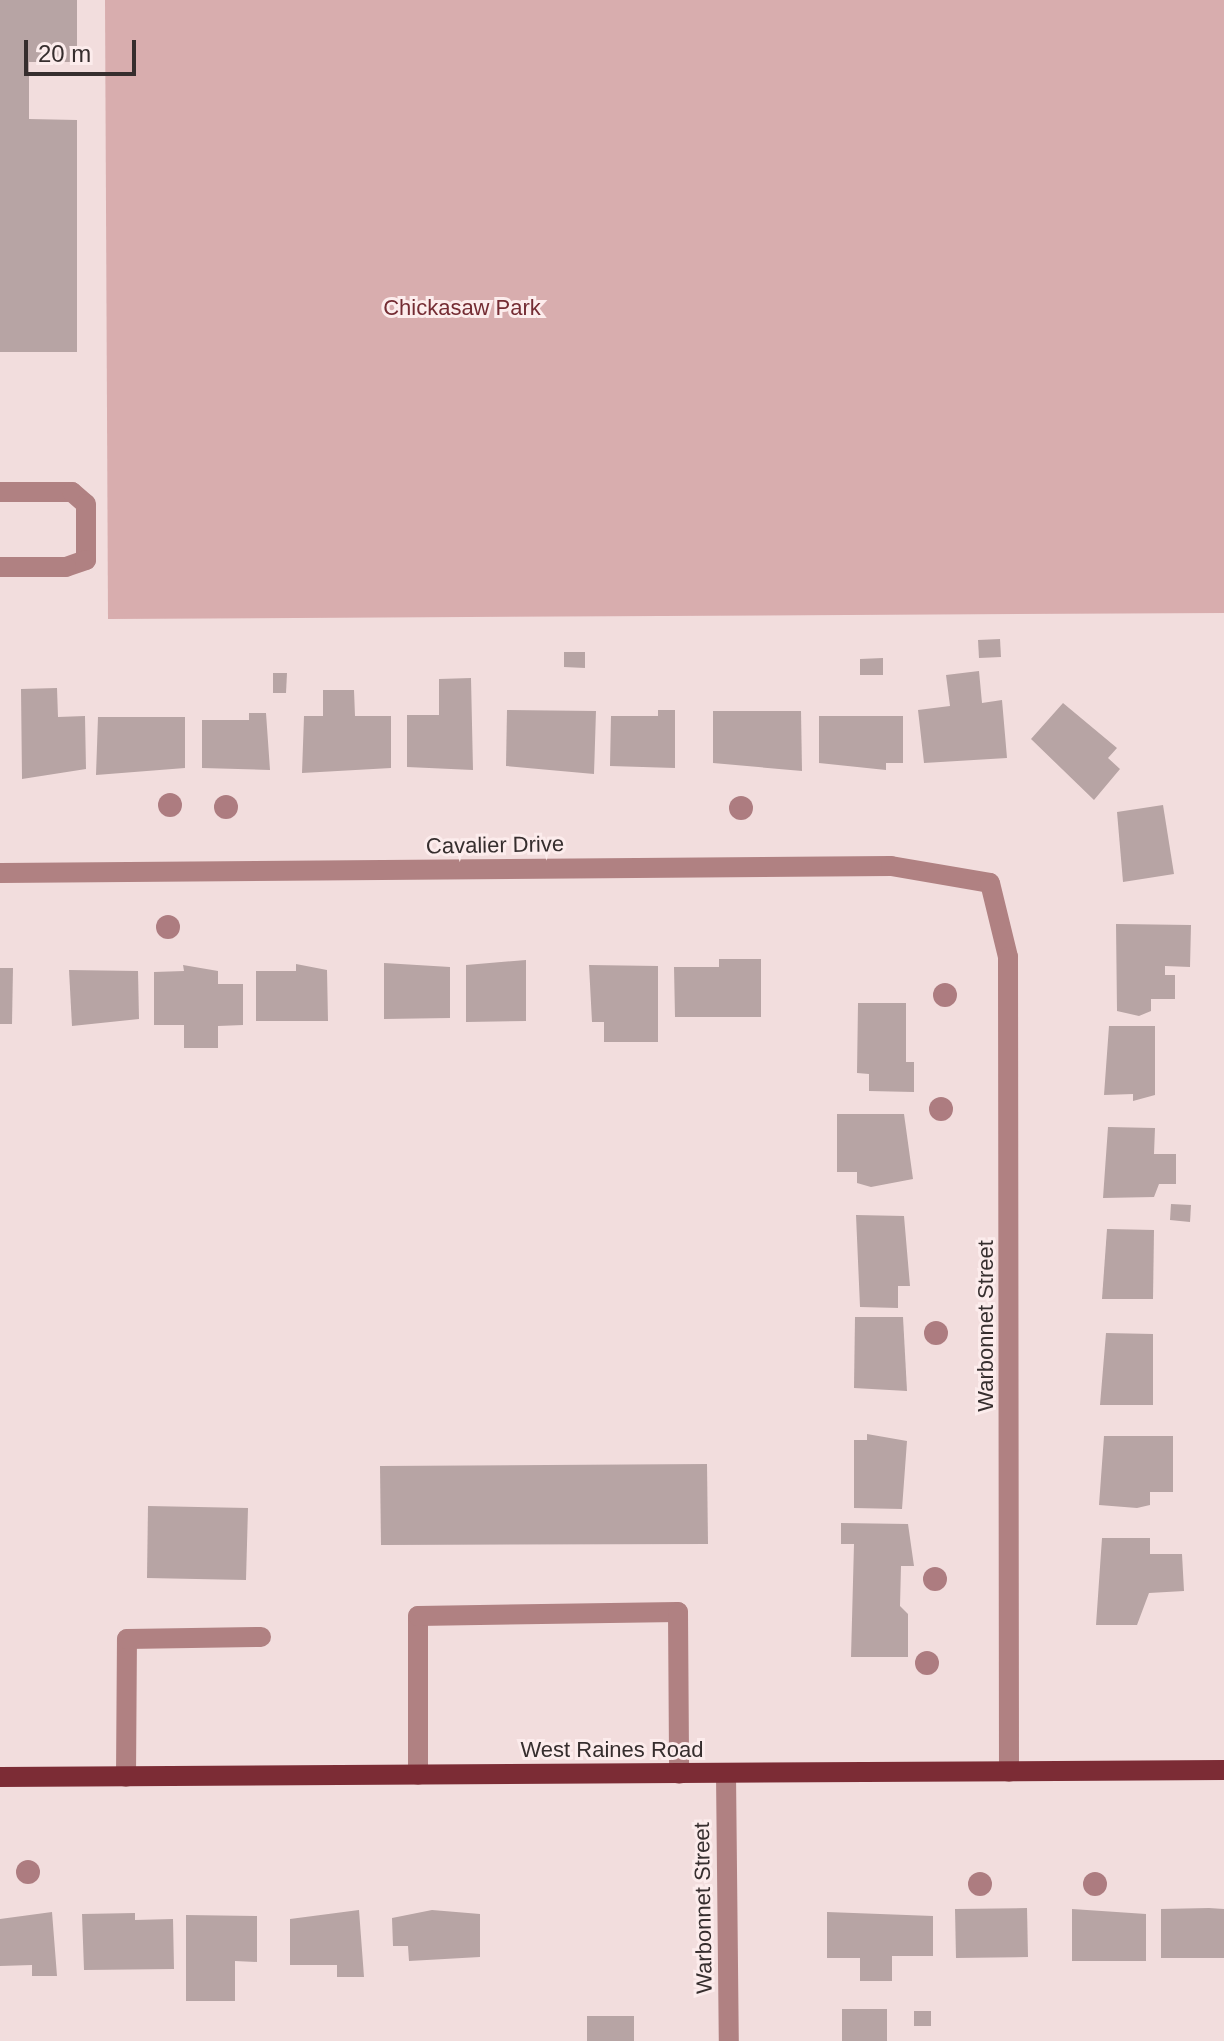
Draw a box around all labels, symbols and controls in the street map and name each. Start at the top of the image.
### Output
scale bar [28,24,140,74]
text: 20 m [38,40,91,67]
park label: Chickasaw Park [383,295,541,321]
street label: Cavalier Drive [426,831,564,859]
street label: Warbonnet Street [973,1240,999,1412]
street label: West Raines Road [520,1737,704,1763]
street label: Warbonnet Street [688,1822,718,1994]

